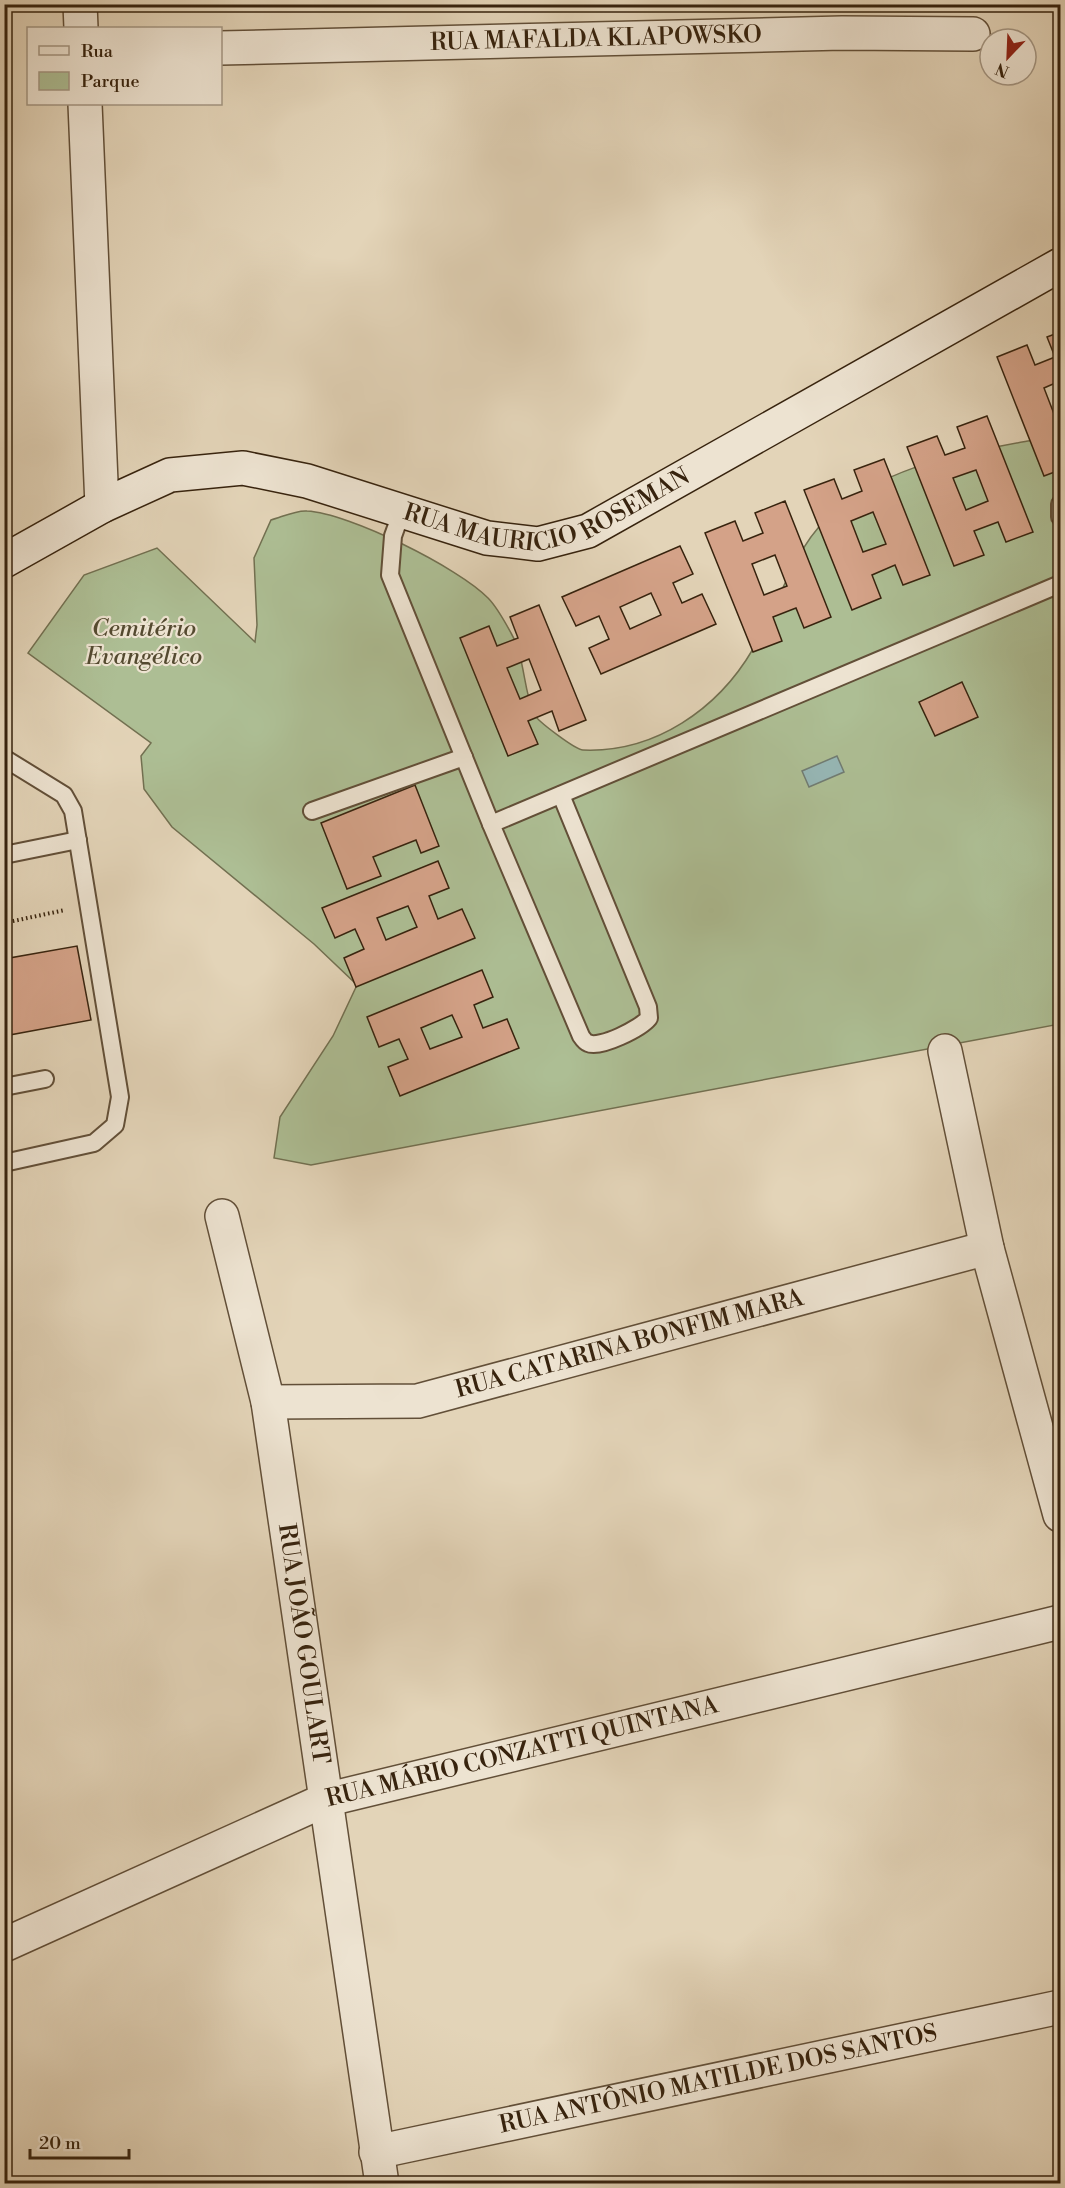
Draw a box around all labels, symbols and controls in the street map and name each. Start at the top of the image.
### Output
street label: RUA MAFALDA KLAPOWSKO [430,20,762,58]
legend [27,27,222,105]
north arrow [978,27,1038,87]
text: Rua [81,40,114,63]
text: N [992,58,1012,82]
text: Parque [81,70,140,93]
street label: RUA MAURICIO ROSEMAN [400,462,695,560]
park label: Cemitério Evangélico [85,614,202,672]
street label: RUA CATARINA BONFIM MARA [452,1283,807,1405]
street label: RUA JOÃO GOULART [271,1522,336,1766]
street label: RUA MÁRIO CONZATTI QUINTANA [323,1690,722,1814]
street label: RUA ANTÔNIO MATILDE DOS SANTOS [497,2018,940,2140]
scale bar [30,2122,129,2160]
text: 20 m [39,2132,81,2155]

